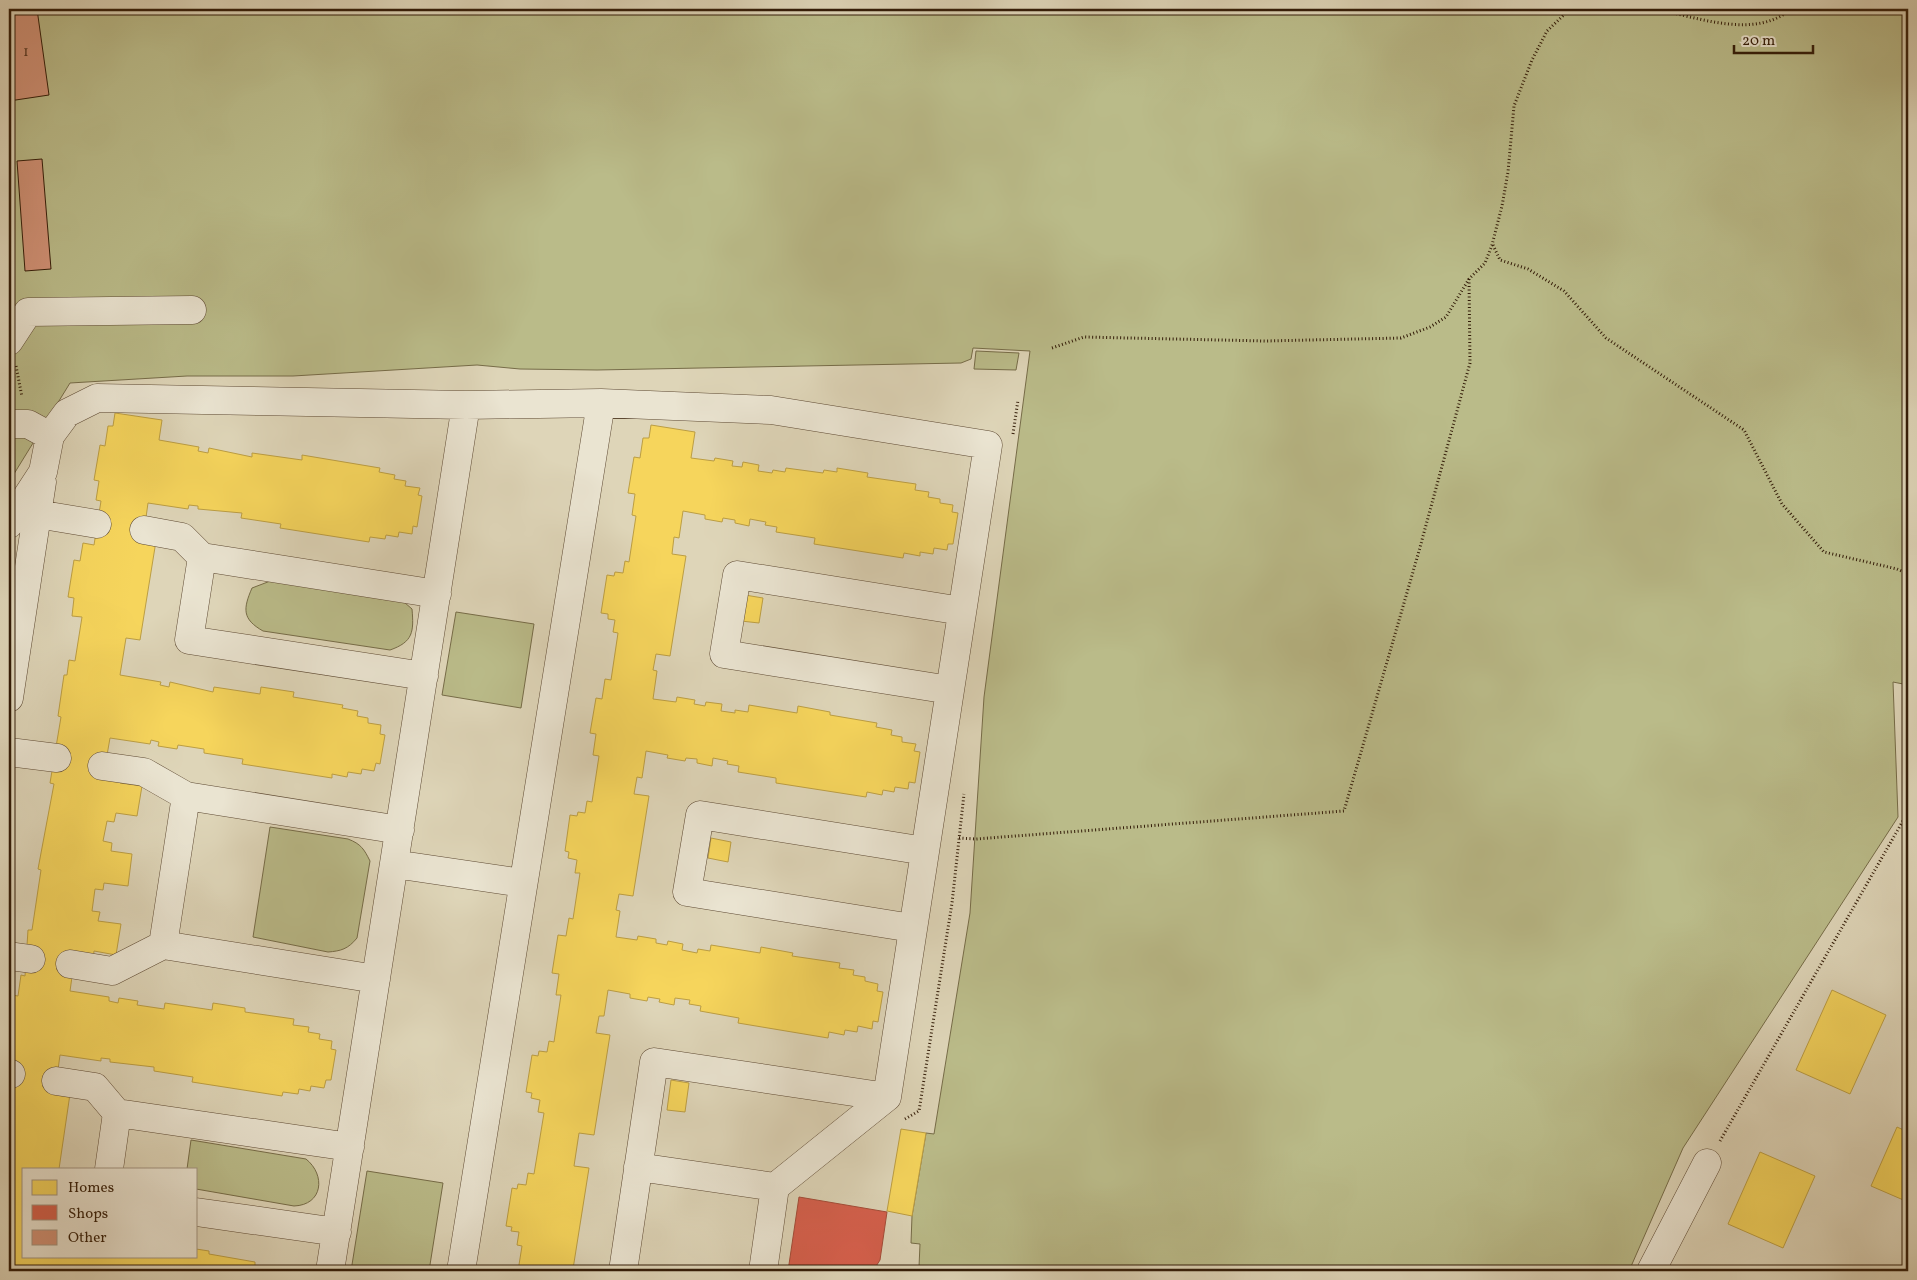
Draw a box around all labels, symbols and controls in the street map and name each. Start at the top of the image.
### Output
scale bar [1734,22,1813,54]
text: 20 m [1742,31,1775,52]
house number: 1 [23,42,29,63]
legend [22,1168,198,1258]
text: Homes [68,1178,114,1199]
text: Shops [68,1204,108,1225]
text: Other [68,1228,107,1249]

